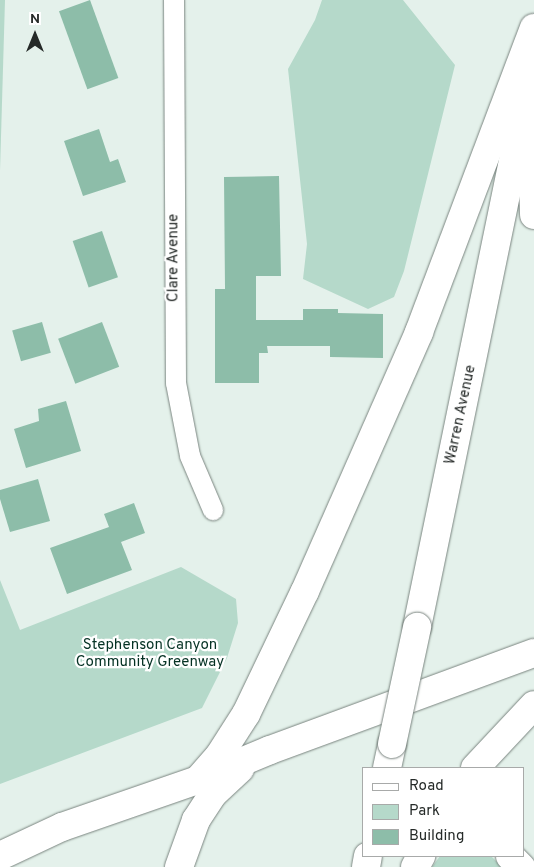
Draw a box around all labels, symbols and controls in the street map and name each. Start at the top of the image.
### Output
north arrow [10,10,60,60]
text: N [30,11,40,28]
street label: Clare Avenue [165,214,183,302]
street label: Warren Avenue [442,363,480,467]
park label: Stephenson Canyon Community Greenway [76,636,224,671]
legend [362,767,524,857]
text: Road [409,777,444,796]
text: Park [409,802,440,821]
text: Building [409,827,464,846]

